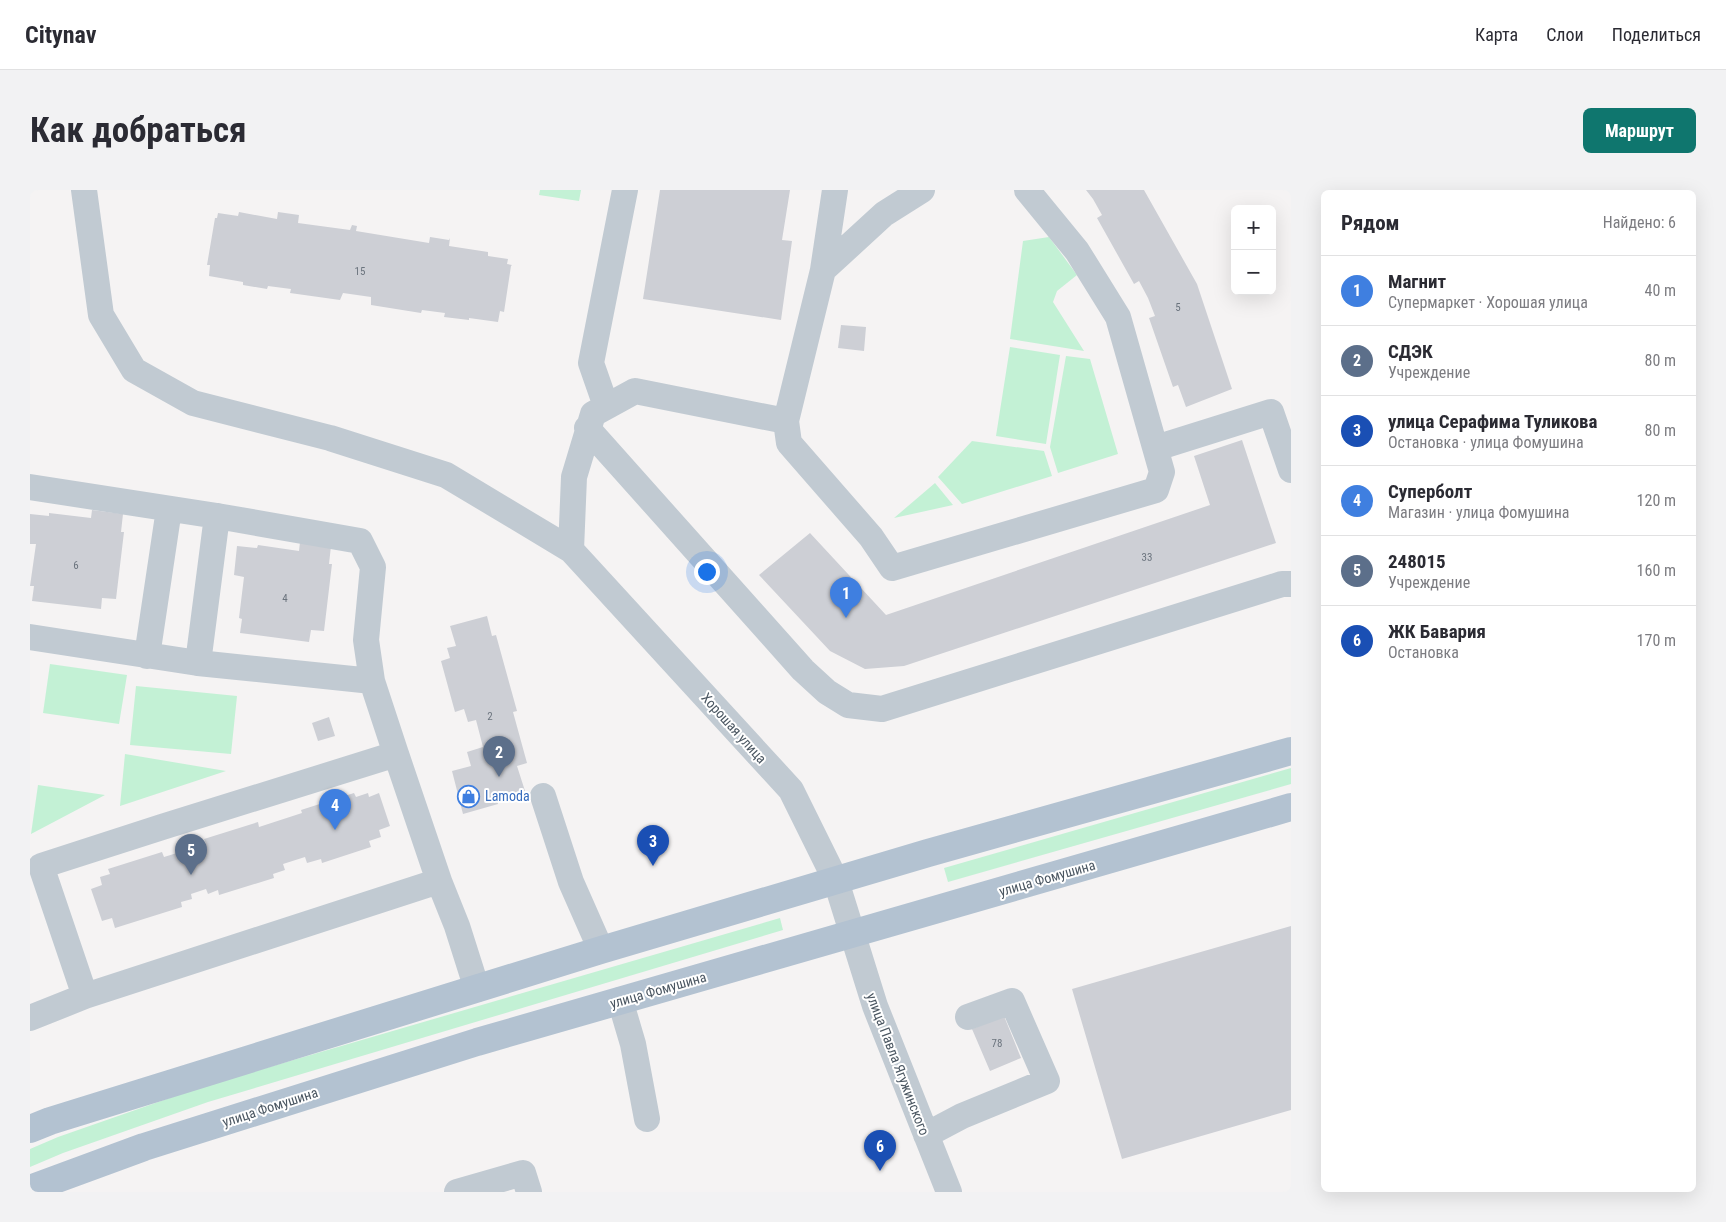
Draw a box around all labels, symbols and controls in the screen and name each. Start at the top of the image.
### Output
text: Citynav [25,21,96,49]
text: Карта [1475,24,1518,45]
text: Слои [1546,24,1584,45]
text: Поделиться [1612,24,1701,45]
button: Маршрут [1583,108,1696,153]
text: Как добраться [30,110,246,151]
map controls [1231,205,1276,295]
button: + [1231,205,1276,250]
text: Рядом [1341,211,1400,235]
text: Найдено: 6 [1603,213,1676,232]
button: − [1231,250,1276,295]
house number: 15 [355,265,365,278]
text: Магнит [1388,270,1446,293]
text: 1 [1353,281,1361,300]
text: 40 m [1644,281,1676,300]
text: Супермаркет · Хорошая улица [1388,293,1588,312]
house number: 5 [1175,301,1181,314]
text: СДЭК [1388,340,1433,363]
text: 2 [1353,351,1361,370]
text: 80 m [1644,351,1676,370]
text: Учреждение [1388,363,1470,382]
text: улица Серафима Туликова [1388,410,1598,433]
text: 3 [1353,421,1361,440]
text: 80 m [1644,421,1676,440]
text: Остановка · улица Фомушина [1388,433,1584,452]
text: Суперболт [1388,480,1472,503]
text: 4 [1353,491,1361,510]
text: 120 m [1637,491,1676,510]
text: Магазин · улица Фомушина [1388,503,1570,522]
text: 248015 [1388,550,1446,573]
house number: 33 [1142,551,1152,564]
house number: 6 [73,559,79,572]
your location [694,559,720,585]
text: 5 [1353,561,1361,580]
text: 160 m [1637,561,1676,580]
text: Учреждение [1388,573,1470,592]
pin: 1 [830,577,862,618]
house number: 4 [282,592,288,605]
text: ЖК Бавария [1388,620,1486,643]
text: 6 [1353,631,1361,650]
text: 170 m [1637,631,1676,650]
text: Остановка [1388,643,1459,662]
street label: Хорошая улица [698,690,770,766]
house number: 2 [487,710,493,723]
pin: 2 [483,736,515,777]
shop icon: Lamoda [457,784,481,808]
place label: Lamoda [485,788,530,804]
pin: 4 [319,789,351,830]
pin: 3 [637,825,669,866]
pin: 5 [175,834,207,875]
street label: улица Фомушина [997,857,1097,899]
street label: улица Фомушина [608,969,708,1011]
street label: улица Павла Ягужинского [863,991,933,1137]
house number: 78 [992,1037,1002,1050]
street label: улица Фомушина [220,1084,320,1130]
pin: 6 [864,1130,896,1171]

